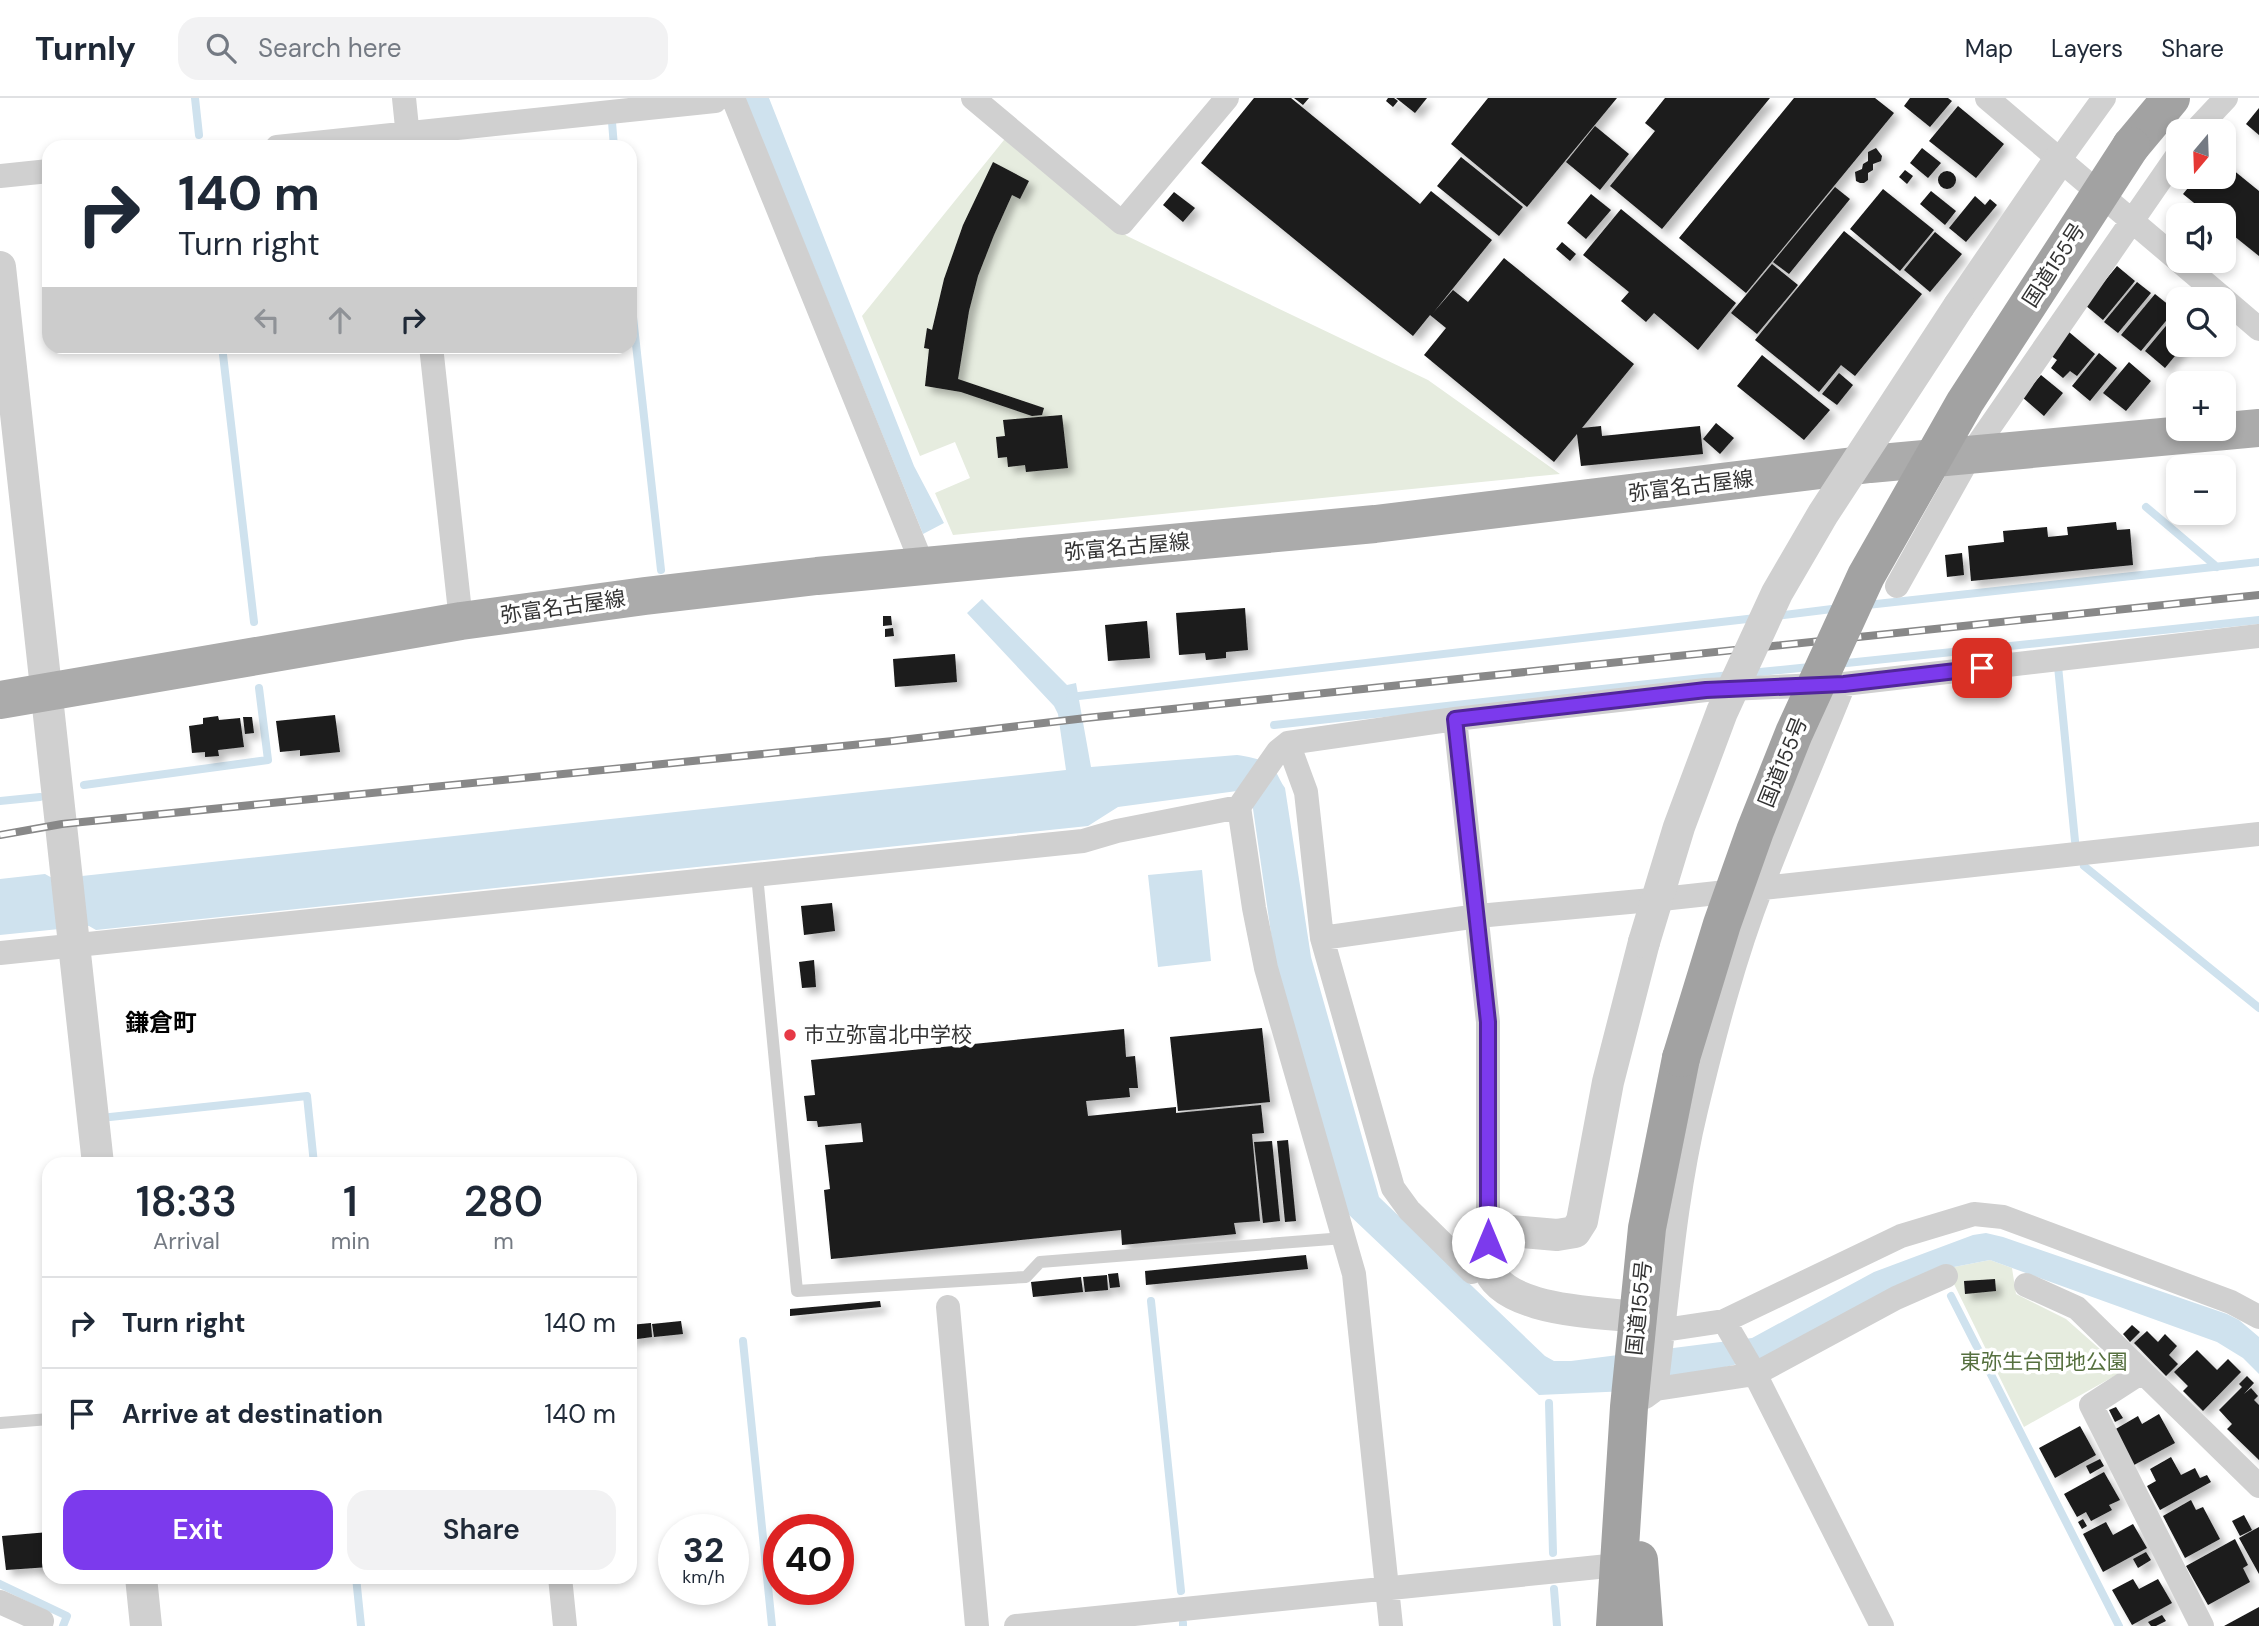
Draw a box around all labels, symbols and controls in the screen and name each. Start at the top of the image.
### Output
search box [178,17,668,80]
text: Turnly [35,27,136,70]
icon: search [202,29,240,67]
text: Search here [258,31,401,65]
text: Map [1965,33,2013,64]
text: Layers [2051,33,2123,64]
text: Share [2161,33,2224,64]
north arrow [2166,119,2236,189]
map controls [2166,119,2236,525]
text: 140 m [178,161,320,225]
icon: right [63,168,154,259]
button: sound [2166,203,2236,273]
street label: 国道155号 [2016,217,2092,313]
text: Turn right [178,223,320,265]
button: search [2166,287,2236,357]
icon: left [248,301,286,339]
icon: ahead [321,301,359,339]
icon: right [394,301,432,339]
button: + [2166,371,2236,441]
button: − [2166,455,2236,525]
street label: 弥富名古屋線 [1627,464,1755,508]
street label: 弥富名古屋線 [1063,528,1191,566]
street label: 弥富名古屋線 [499,584,627,630]
pin [1952,638,2012,698]
icon: arrive [1963,649,2001,687]
street label: 国道155号 [1752,713,1814,811]
district label: 鎌倉町 [125,1007,197,1038]
place label: 市立弥富北中学校 [804,1021,972,1049]
marker: 市立弥富北中学校 [782,1027,798,1043]
text: 18:33 [136,1174,237,1229]
text: 1 [343,1174,358,1229]
text: 280 [464,1174,543,1229]
position arrow [1451,1205,1525,1279]
text: Arrival [153,1226,220,1256]
text: min [331,1226,370,1256]
text: m [493,1226,514,1256]
street label: 国道155号 [1620,1259,1658,1357]
icon: right [63,1304,101,1342]
text: Turn right [122,1306,246,1340]
text: 140 m [544,1306,616,1340]
park label: 東弥生台団地公園 [1960,1348,2128,1376]
icon: arrive [63,1395,101,1433]
text: Arrive at destination [122,1397,383,1431]
text: 140 m [544,1397,616,1431]
button: Exit [63,1490,333,1570]
button: Share [347,1490,616,1570]
speed limit sign: 40 [763,1514,854,1605]
text: 32 [683,1527,724,1573]
text: km/h [682,1565,725,1589]

